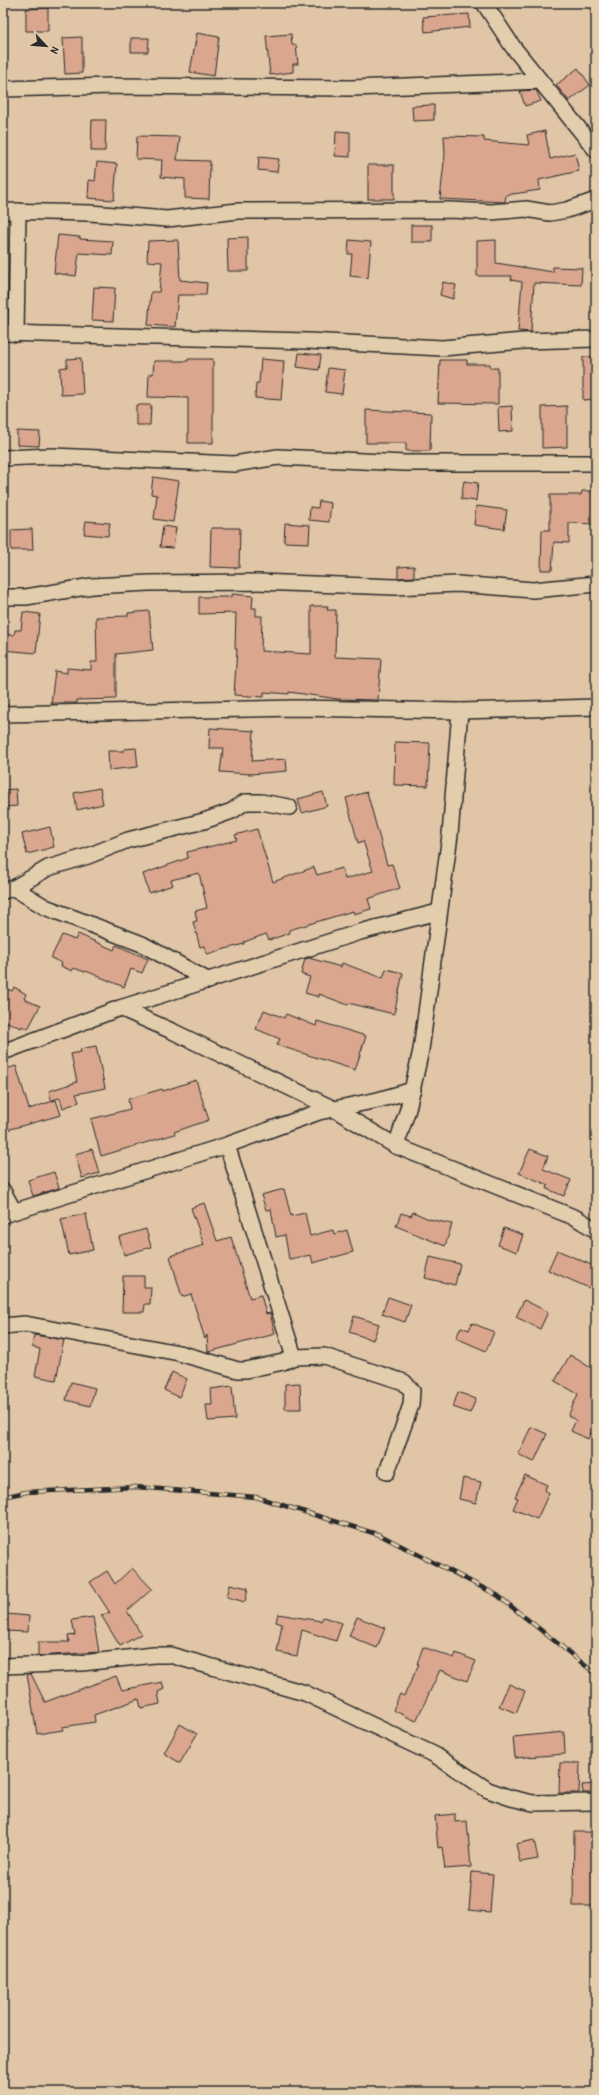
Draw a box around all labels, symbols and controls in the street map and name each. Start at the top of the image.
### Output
north arrow [26,26,66,66]
text: N [47,45,63,56]

